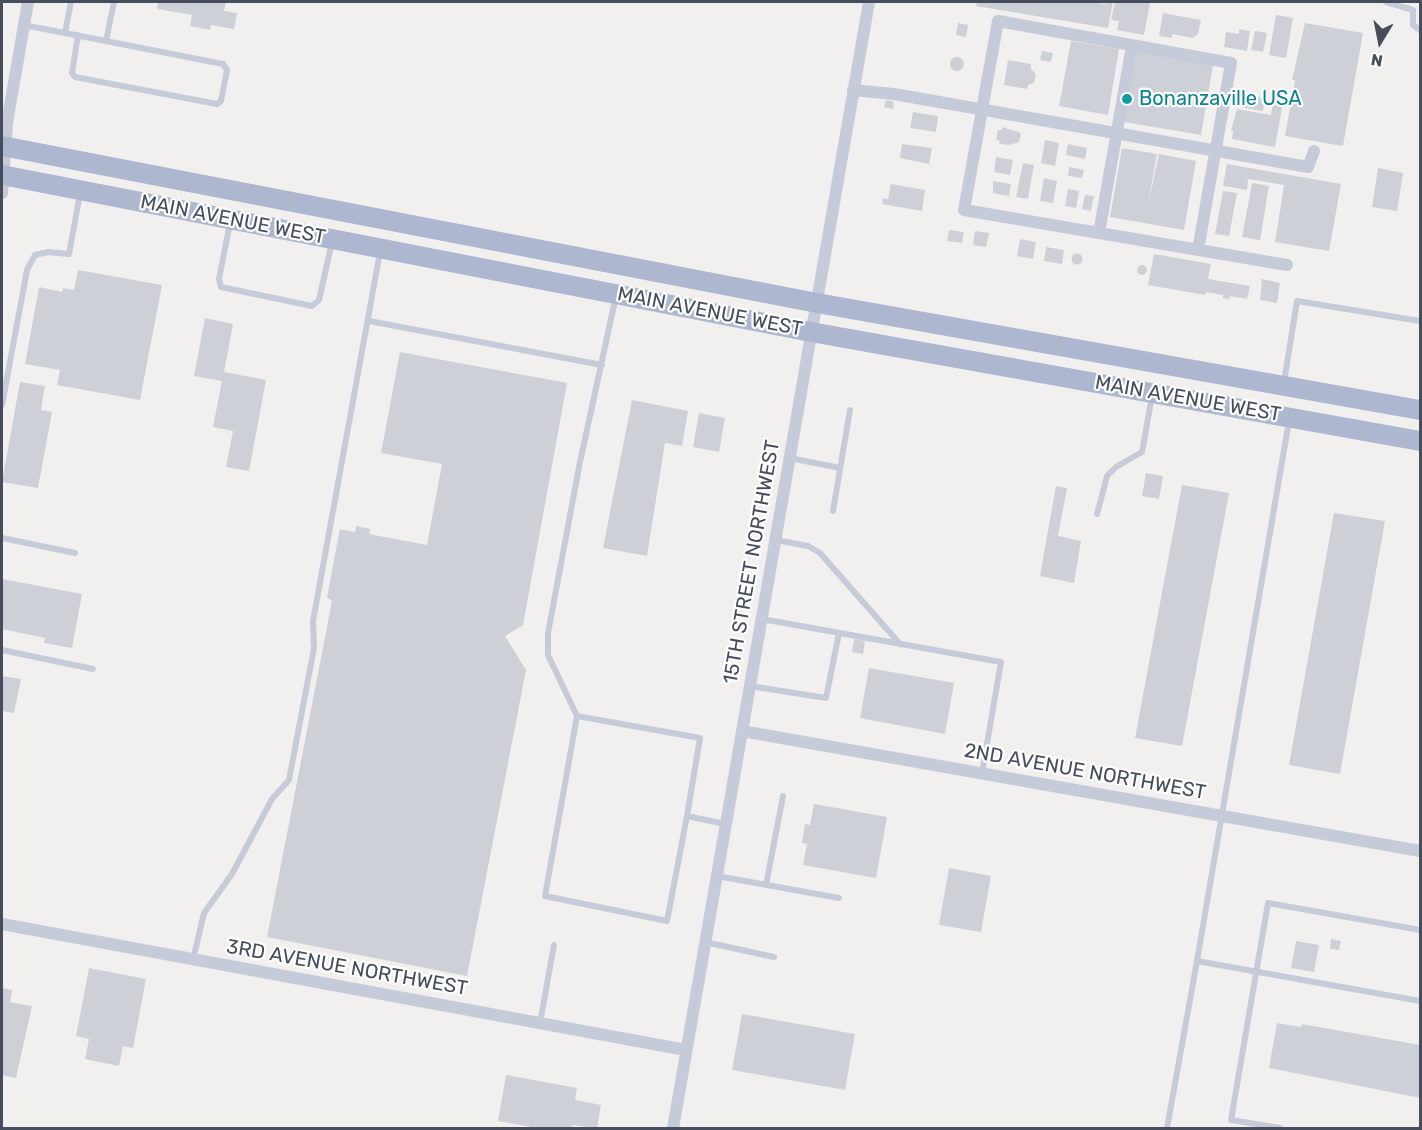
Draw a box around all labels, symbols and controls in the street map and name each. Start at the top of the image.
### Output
north arrow [1350,12,1410,72]
text: N [1369,50,1384,71]
place label: Bonanzaville USA [1139,87,1302,111]
marker: Bonanzaville USA [1120,92,1134,106]
street label: MAIN AVENUE WEST [138,190,328,250]
street label: MAIN AVENUE WEST [615,282,805,342]
street label: MAIN AVENUE WEST [1093,371,1283,427]
street label: 15TH STREET NORTHWEST [719,438,785,686]
street label: 2ND AVENUE NORTHWEST [962,739,1208,805]
street label: 3RD AVENUE NORTHWEST [224,935,470,1001]

